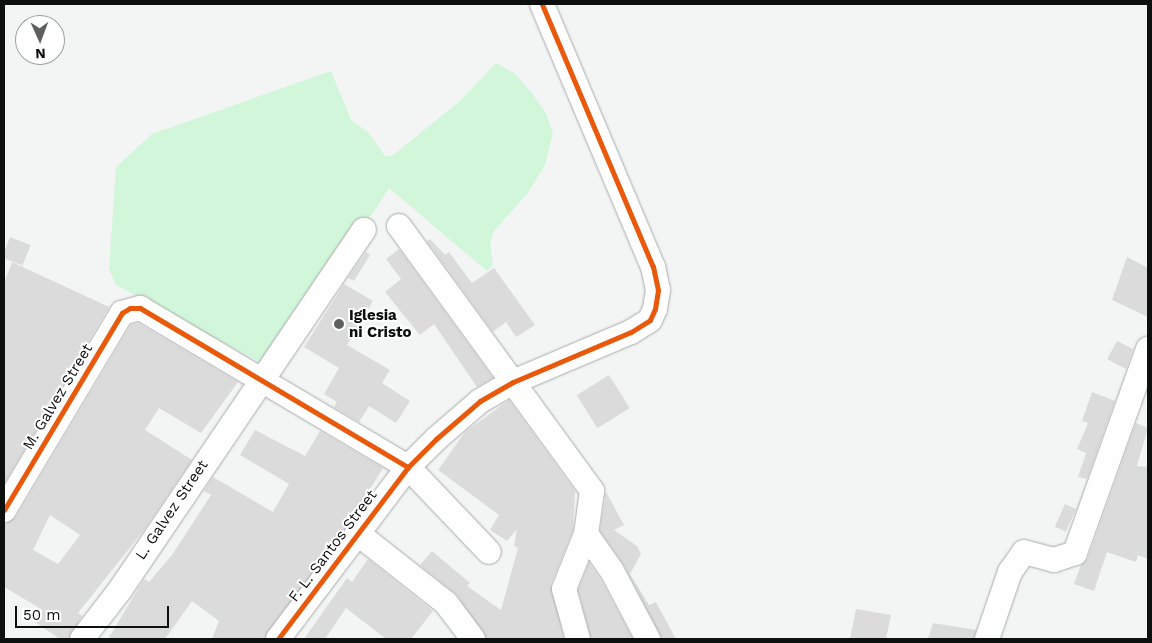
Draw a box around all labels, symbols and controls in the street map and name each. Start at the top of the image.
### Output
north arrow [15,15,65,65]
text: N [35,46,46,62]
place label: Iglesia ni Cristo [349,306,412,341]
marker: Iglesia ni Cristo [333,318,345,330]
street label: M. Galvez Street [19,341,97,453]
street label: L. Galvez Street [132,457,212,563]
street label: F. L. Santos Street [285,487,381,605]
scale bar [18,596,171,628]
text: 50 m [23,606,60,624]

